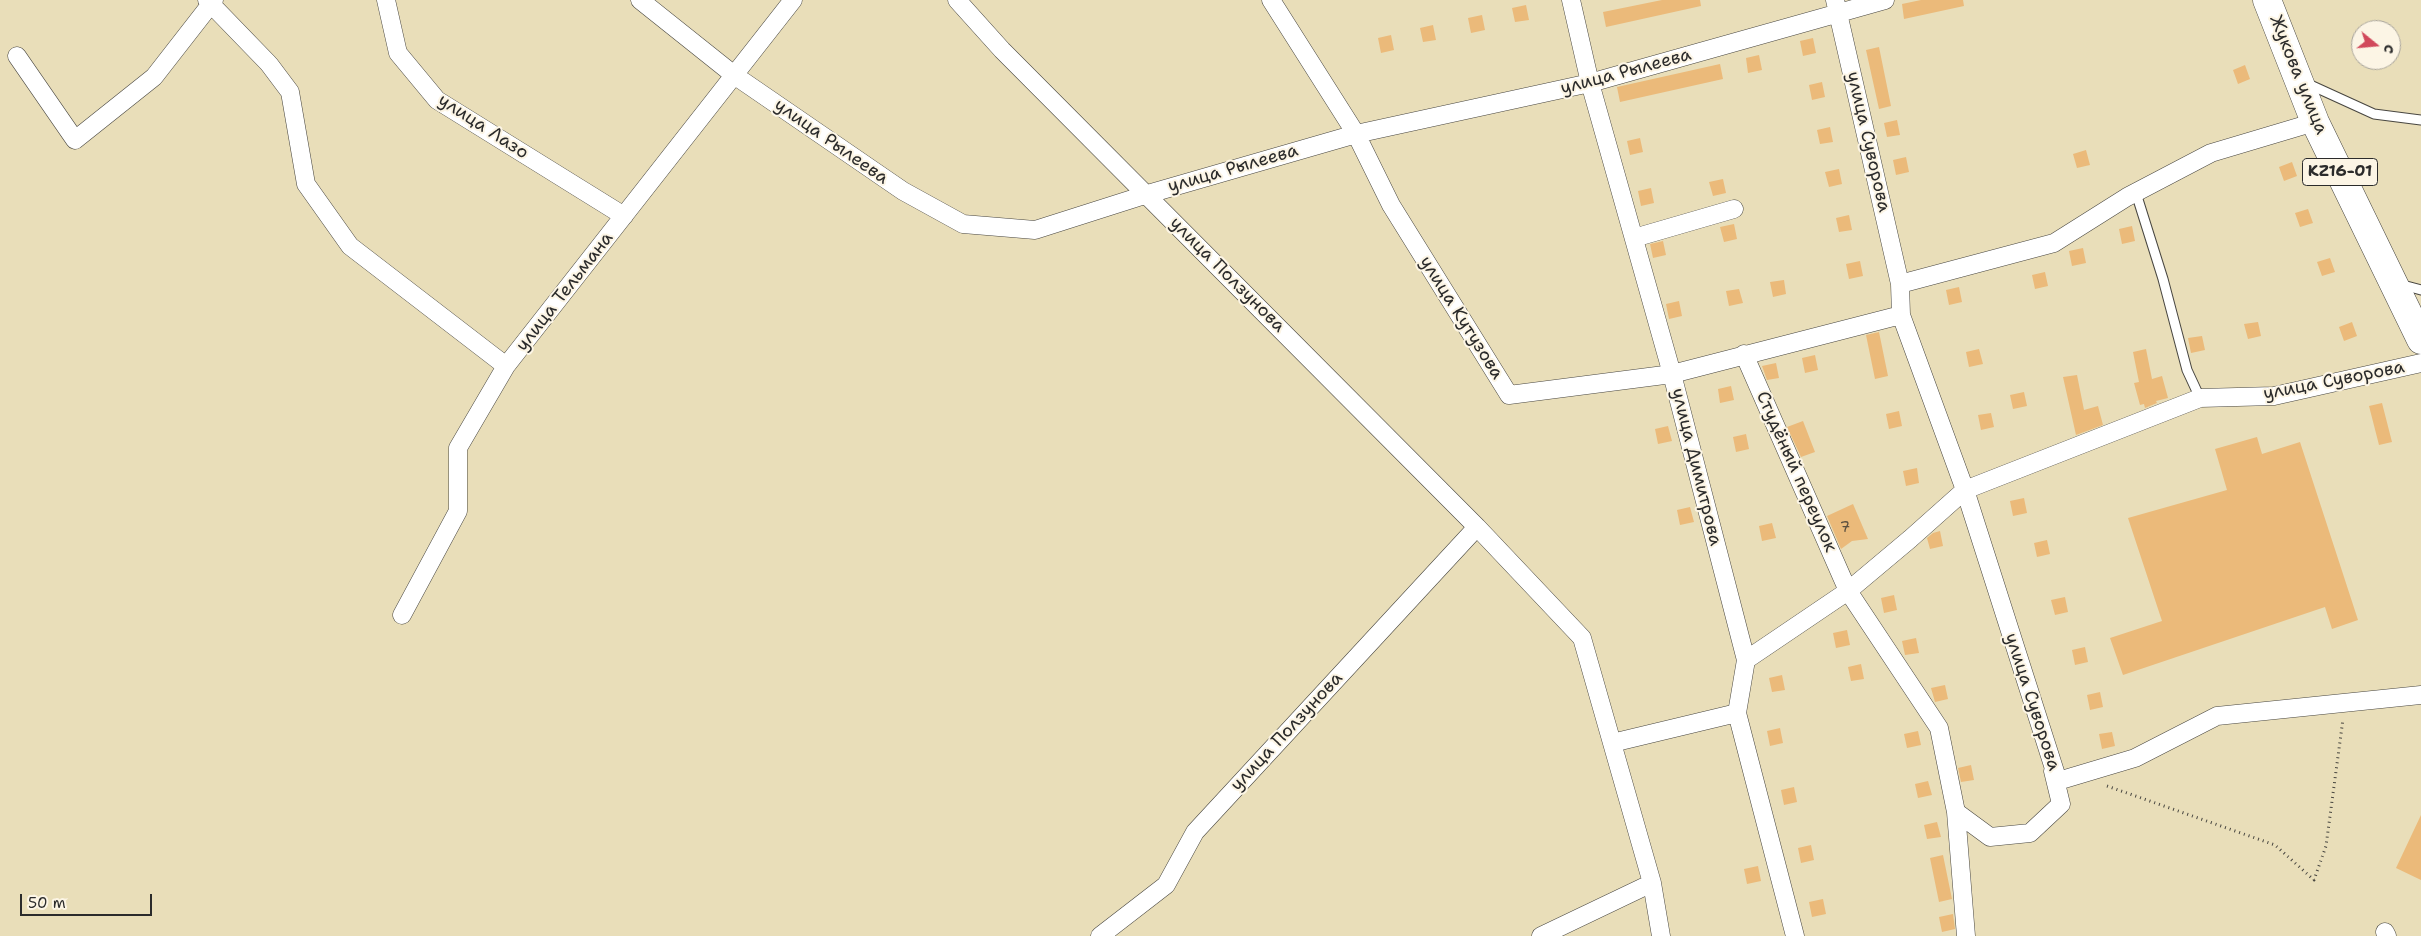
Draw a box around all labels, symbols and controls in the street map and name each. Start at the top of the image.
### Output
street label: Жукова улица [2264,12,2332,138]
north arrow [2351,20,2401,70]
text: С [2380,42,2399,56]
street label: улица Рылеева [1558,44,1694,100]
street label: улица Суворова [1841,70,1895,214]
street label: улица Лазо [434,90,532,164]
street label: улица Рылеева [770,95,892,189]
street label: улица Рылеева [1165,140,1301,198]
road number: KZ16-01 [2302,158,2378,186]
street label: улица Ползунова [1165,213,1289,337]
street label: улица Тельмана [512,228,618,356]
street label: улица Кутузова [1414,252,1508,384]
street label: улица Суворова [2261,357,2407,405]
street label: улица Димитрова [1666,386,1726,548]
street label: Студёный переулок [1751,388,1841,556]
house number: 7 [1840,519,1850,537]
street label: улица Суворова [2000,630,2064,774]
street label: улица Ползунова [1226,668,1348,796]
scale bar [22,884,155,916]
text: 50 m [28,893,66,913]

